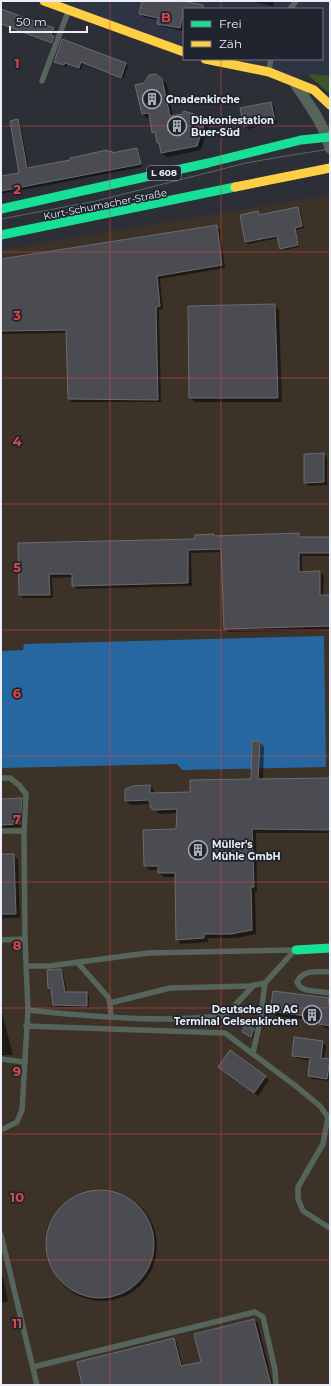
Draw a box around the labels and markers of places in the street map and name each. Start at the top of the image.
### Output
building icon: Gnadenkirche [141,88,163,110]
place label: Gnadenkirche [166,93,240,106]
place label: Diakoniestation Buer-Süd [191,114,274,139]
building icon: Diakoniestation Buer-Süd [166,115,188,137]
place label: Müller's Mühle GmbH [212,838,281,863]
building icon: Müller's Mühle GmbH [187,839,209,861]
place label: Deutsche BP AG Terminal Gelsenkirchen [174,1003,298,1028]
building icon: Deutsche BP AG Terminal Gelsenkirchen [301,1004,323,1026]

